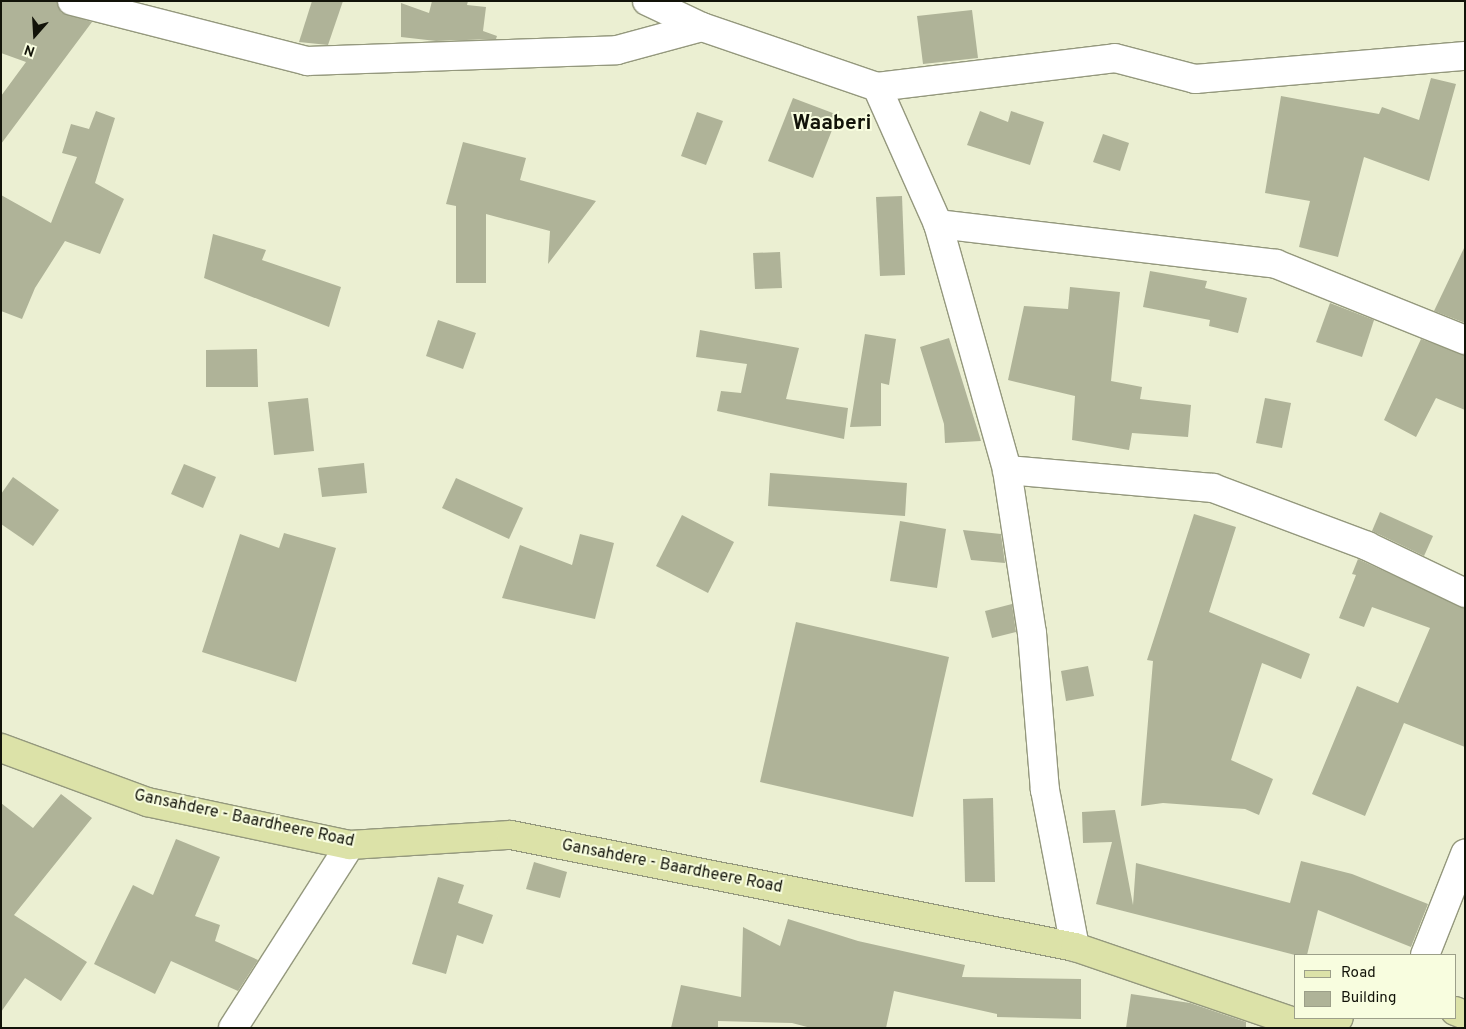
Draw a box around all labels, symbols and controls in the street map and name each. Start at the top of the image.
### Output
north arrow [10,10,60,60]
text: N [22,40,37,59]
district label: Waaberi [793,111,871,137]
street label: Gansahdere - Baardheere Road [132,786,356,852]
street label: Gansahdere - Baardheere Road [560,836,784,898]
legend [1294,954,1456,1019]
text: Road [1341,964,1376,983]
text: Building [1341,989,1396,1008]

